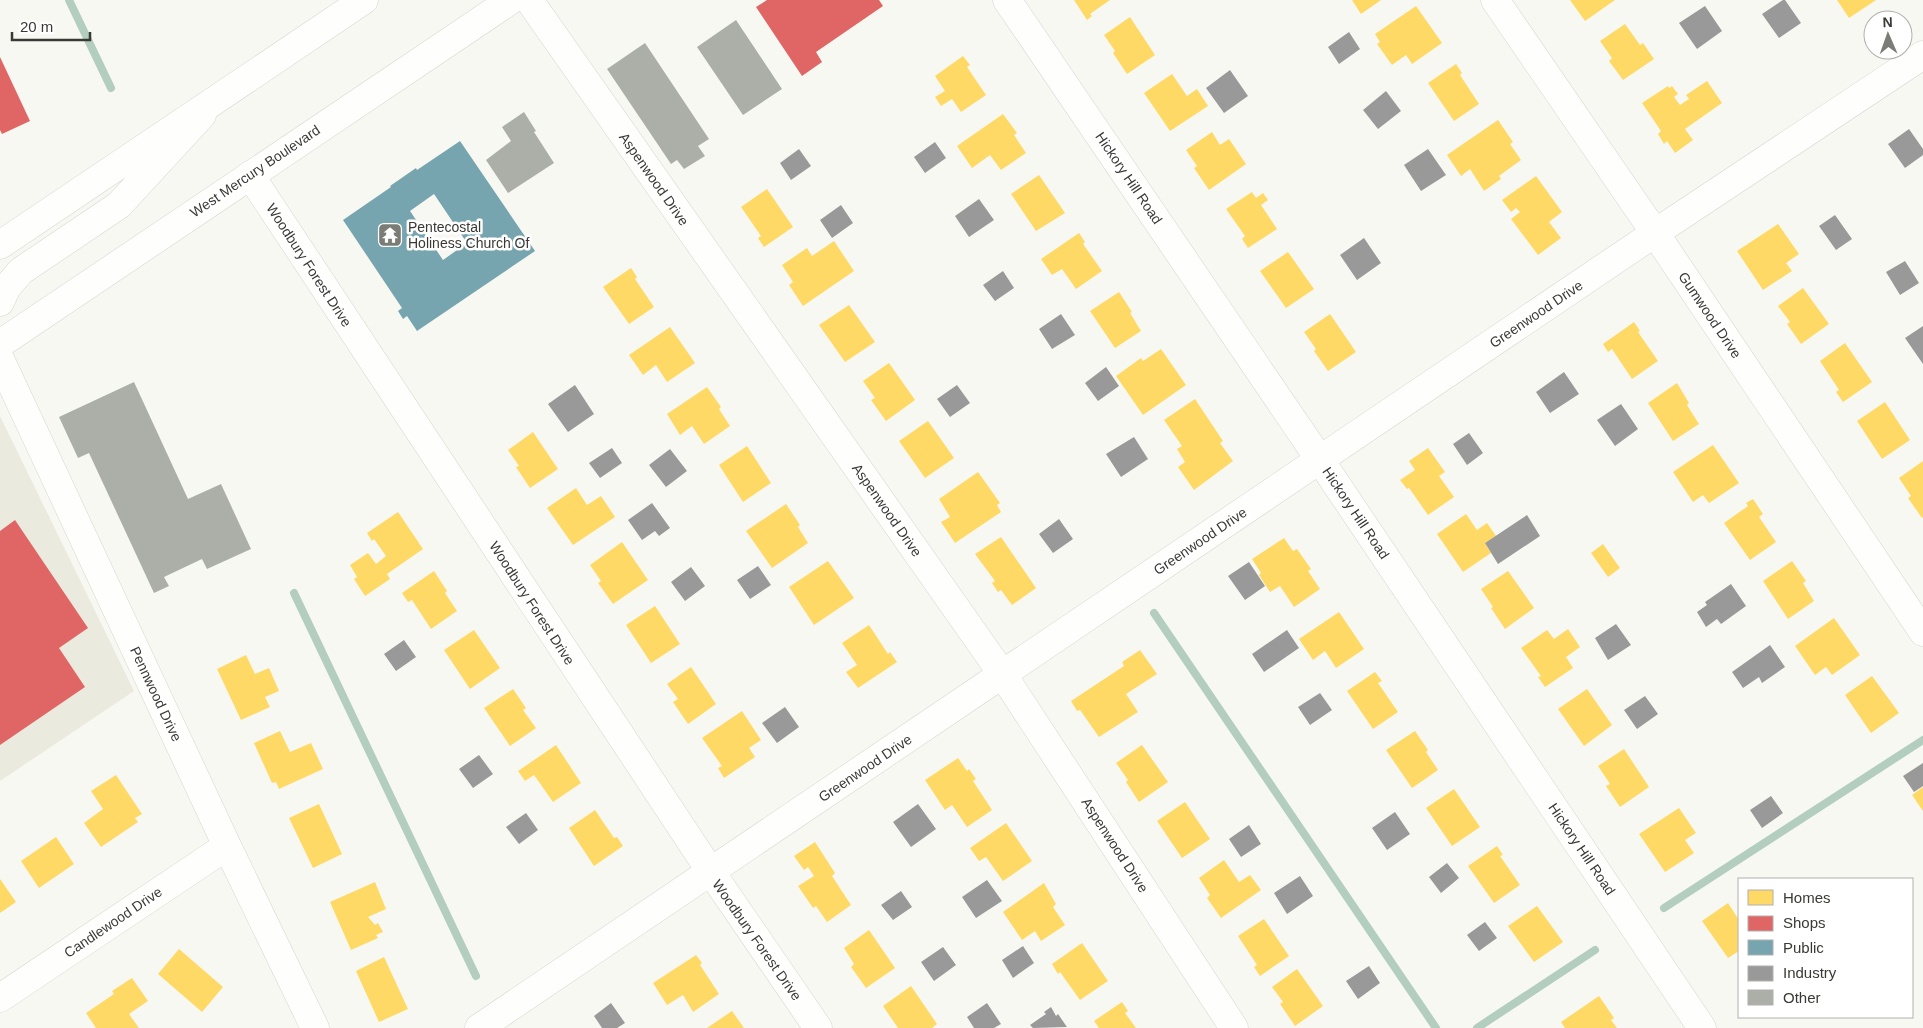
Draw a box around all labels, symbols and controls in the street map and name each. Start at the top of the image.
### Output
scale bar [12,10,90,42]
north arrow [1863,10,1913,60]
text: N [1882,14,1893,30]
text: 20 m [20,18,53,35]
street label: West Mercury Boulevard [187,122,323,220]
street label: Aspenwood Drive [616,129,692,229]
street label: Hickory Hill Road [1092,129,1166,227]
street label: Woodbury Forest Drive [263,200,355,330]
place label: Pentecostal Holiness Church Of [408,219,529,251]
temple icon: Pentecostal Holiness Church Of [377,222,403,248]
street label: Gumwood Drive [1675,269,1745,361]
street label: Greenwood Drive [1486,277,1586,351]
street label: Aspenwood Drive [849,460,925,560]
street label: Hickory Hill Road [1319,464,1393,562]
street label: Greenwood Drive [1150,504,1250,578]
street label: Woodbury Forest Drive [486,538,578,668]
street label: Pennwood Drive [127,644,185,744]
street label: Greenwood Drive [815,731,915,805]
street label: Aspenwood Drive [1078,795,1152,896]
street label: Hickory Hill Road [1545,800,1619,898]
street label: Woodbury Forest Drive [709,877,805,1004]
legend [1738,878,1913,1018]
street label: Candlewood Drive [61,883,165,961]
text: Homes [1783,889,1831,906]
text: Shops [1783,914,1826,931]
text: Public [1783,939,1824,956]
text: Industry [1783,964,1837,981]
text: Other [1783,989,1821,1006]

